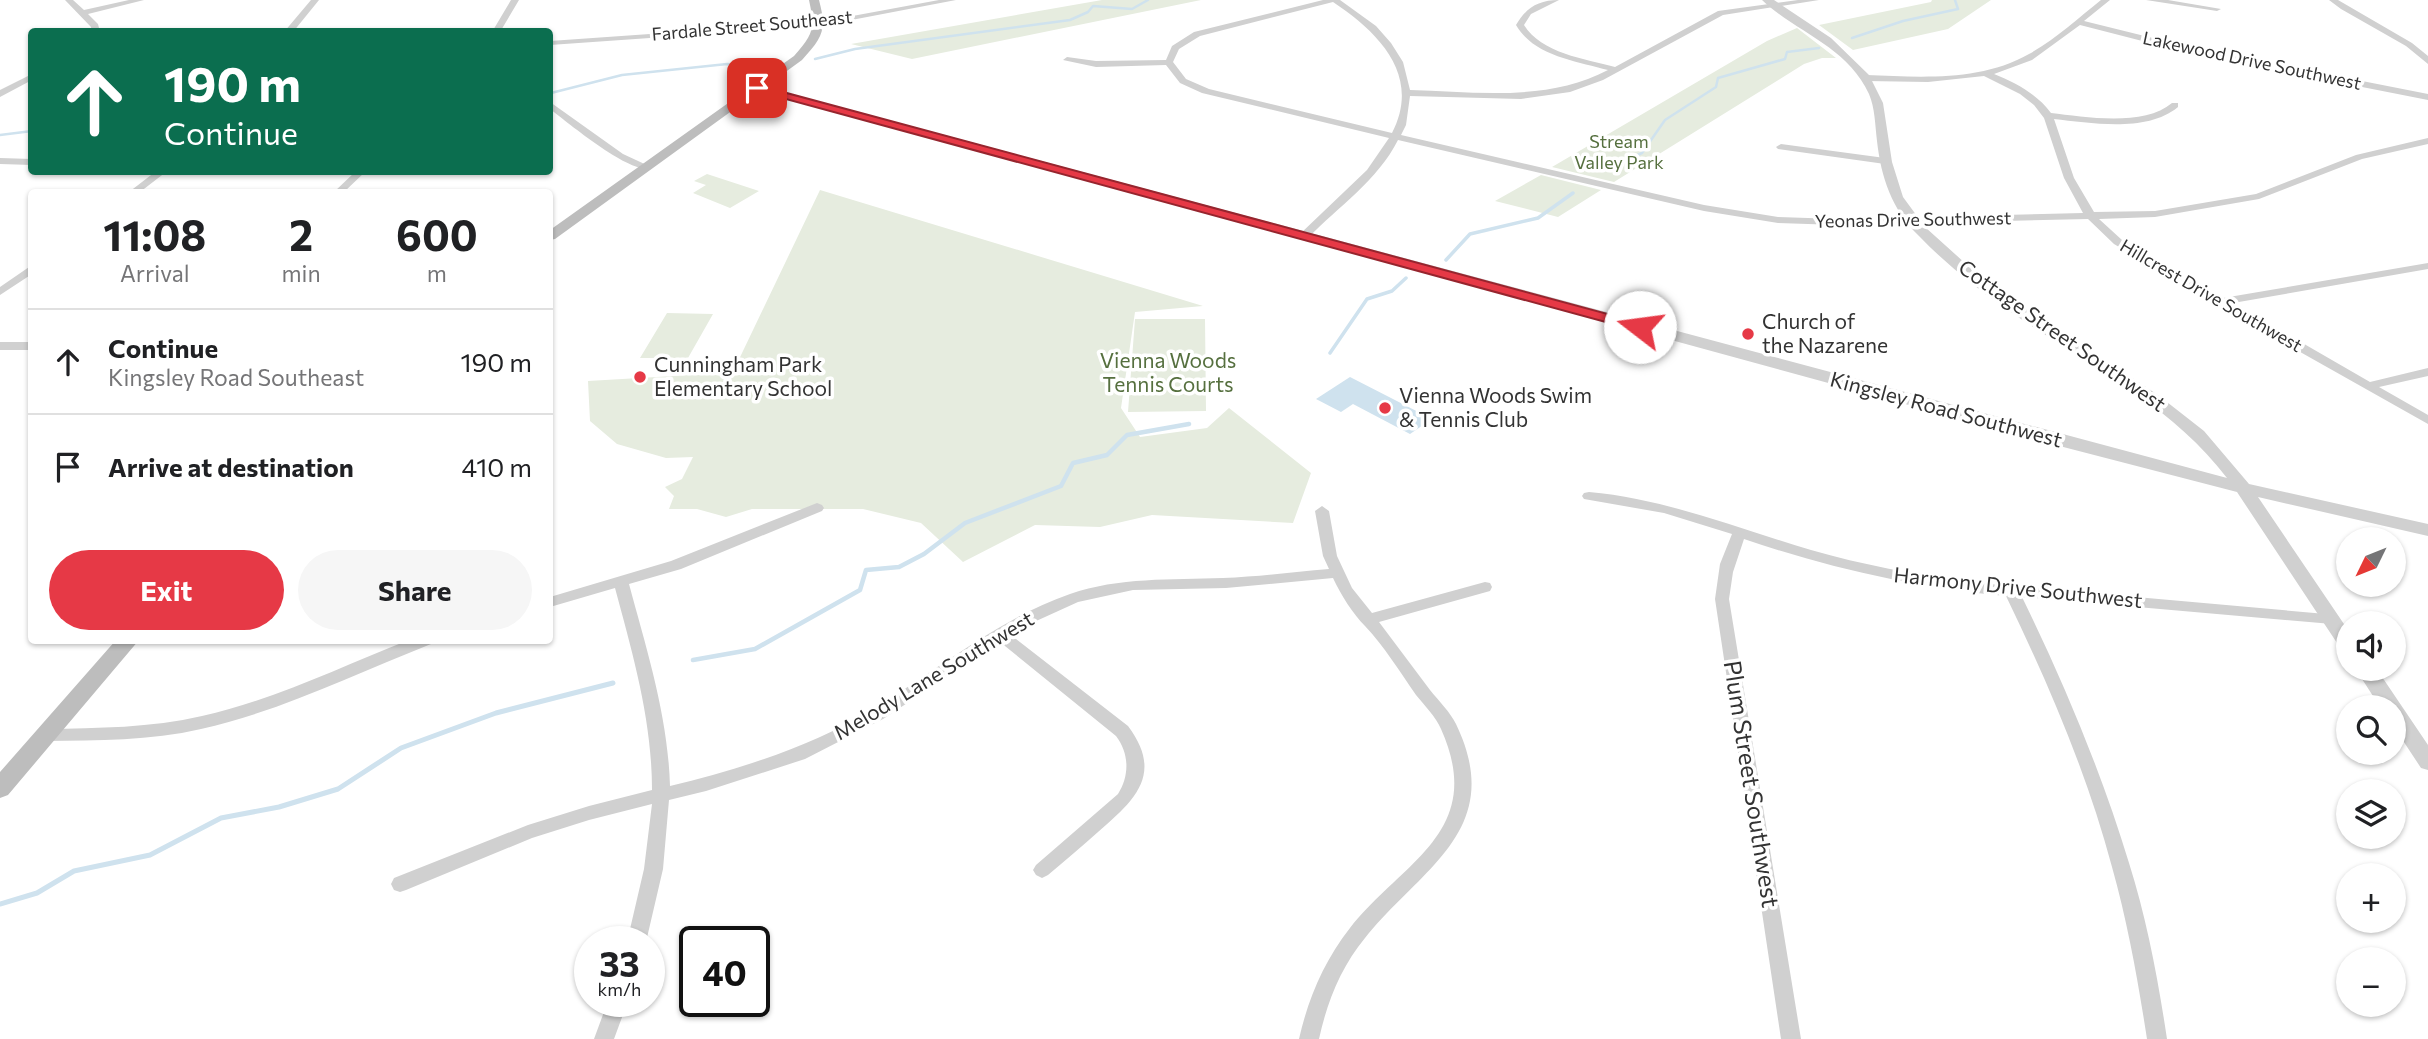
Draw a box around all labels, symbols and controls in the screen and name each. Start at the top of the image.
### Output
street label: Fardale Street Southeast [651,5,853,45]
street label: Lakewood Drive Southwest [2141,26,2363,94]
text: 190 m [164,52,301,112]
icon: ahead [49,56,140,147]
pin [727,58,787,118]
icon: arrive [738,69,776,107]
text: Continue [164,112,298,152]
park label: Stream Valley Park [1574,130,1664,173]
street label: Yeonas Drive Southwest [1815,206,2011,232]
text: 11:08 [103,208,206,260]
text: 2 [289,208,313,260]
text: 600 [396,208,478,260]
street label: Hillcrest Drive Southwest [2117,234,2306,356]
street label: Cottage Street Southwest [1954,254,2171,416]
text: Arrival [120,259,190,287]
text: min [282,259,321,287]
text: m [427,259,447,287]
position arrow [1603,290,1677,364]
place label: Church of the Nazarene [1762,308,1888,357]
marker: Church of the Nazarene [1740,326,1756,342]
text: Continue [108,332,218,363]
icon: ahead [49,343,87,381]
text: 190 m [460,346,532,377]
park label: Vienna Woods Tennis Courts [1100,347,1236,396]
place label: Cunningham Park Elementary School [654,351,832,400]
text: Kingsley Road Southeast [108,363,364,391]
street label: Kingsley Road Southwest [1828,366,2065,452]
marker: Cunningham Park Elementary School [632,369,648,385]
place label: Vienna Woods Swim & Tennis Club [1399,382,1592,431]
marker: Vienna Woods Swim & Tennis Club [1377,400,1393,416]
icon: arrive [49,448,87,486]
text: Arrive at destination [108,451,354,482]
text: 410 m [461,451,532,482]
north arrow [2336,527,2406,597]
map controls [2336,527,2406,1017]
button: Exit [49,550,284,630]
button: Share [298,550,532,630]
street label: Harmony Drive Southwest [1893,561,2144,612]
street label: Melody Lane Southwest [829,605,1038,744]
button: sound [2336,611,2406,681]
street label: Plum Street Southwest [1719,658,1786,910]
button: search [2336,695,2406,765]
button: layers [2336,779,2406,849]
button: + [2336,863,2406,933]
speed limit sign: 40 [679,926,770,1017]
text: 33 [599,941,640,984]
button: − [2336,947,2406,1017]
text: km/h [598,978,641,1000]

